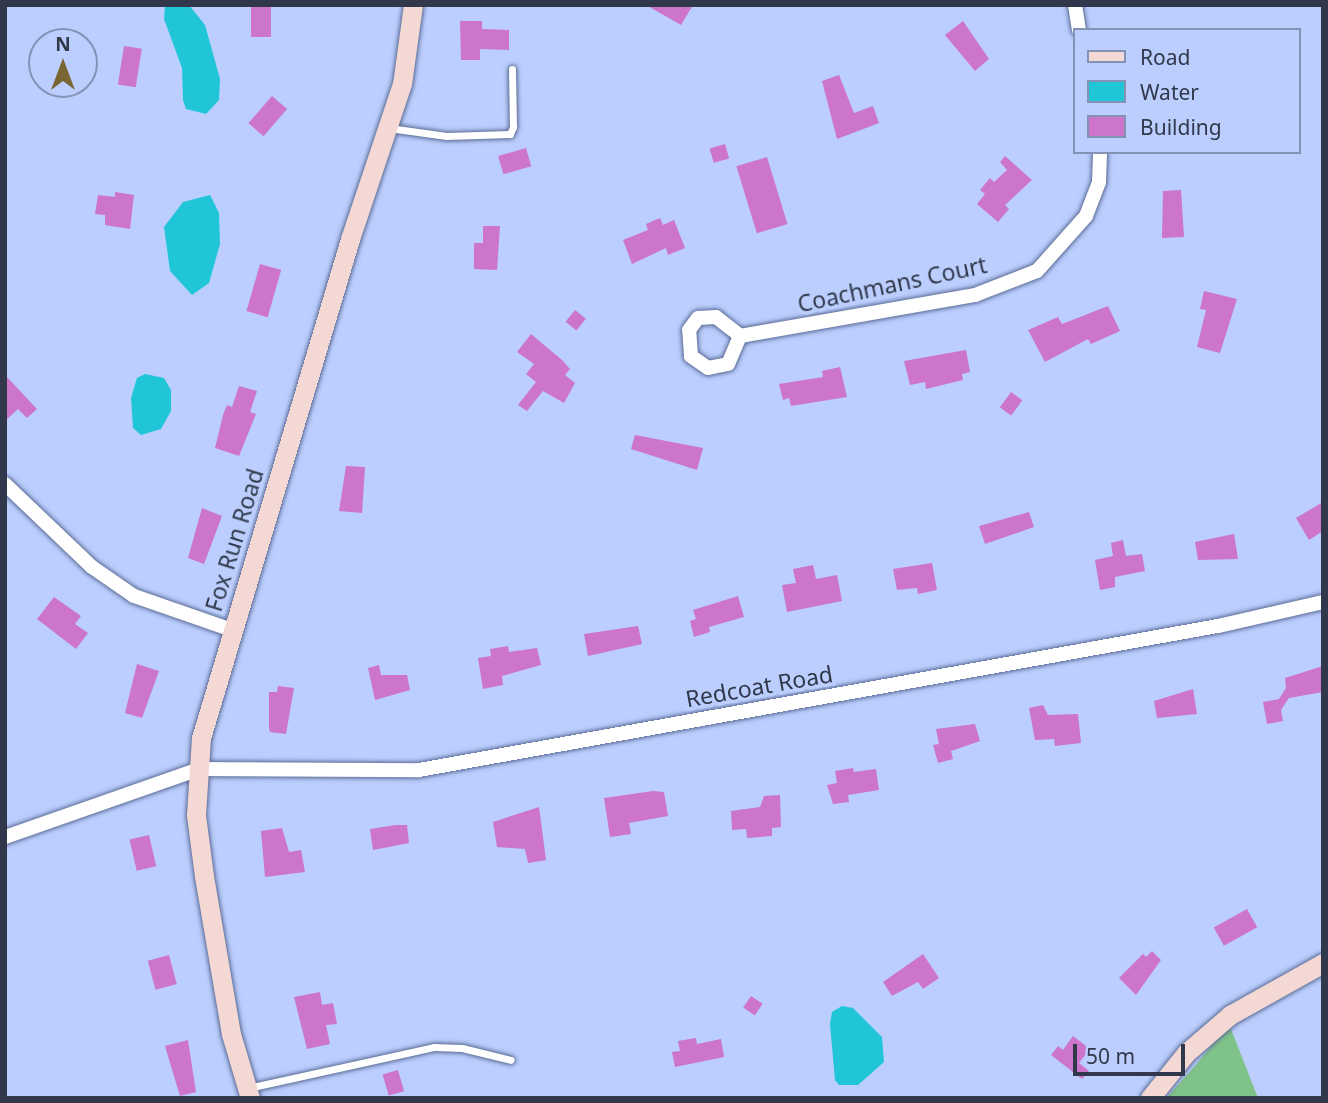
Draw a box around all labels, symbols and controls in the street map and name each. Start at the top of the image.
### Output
north arrow [28,28,98,98]
legend [1072,28,1300,154]
text: N [55,31,71,57]
text: Road [1140,43,1190,71]
text: Water [1140,78,1199,106]
text: Building [1140,113,1222,141]
street label: Coachmans Court [795,250,989,318]
street label: Fox Run Road [199,465,269,615]
street label: Redcoat Road [683,659,835,713]
scale bar [1076,1030,1188,1074]
text: 50 m [1086,1042,1135,1070]

